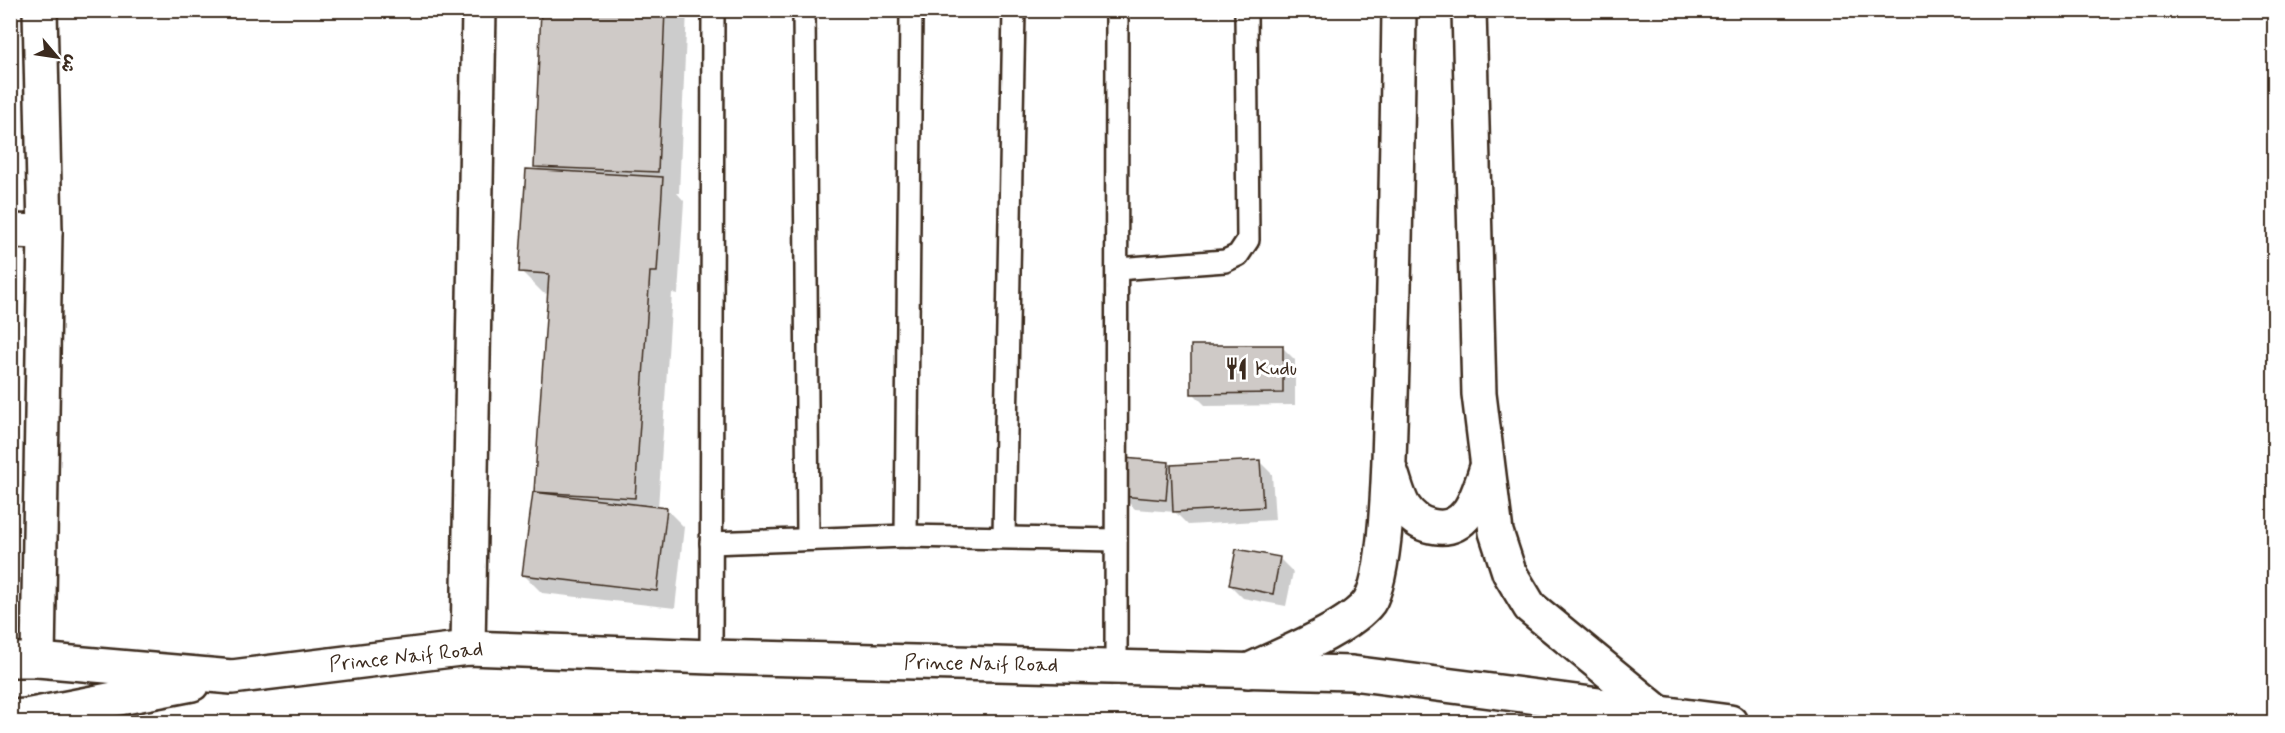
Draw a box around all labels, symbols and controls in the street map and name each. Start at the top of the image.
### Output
north arrow [27,27,87,87]
text: ش [55,51,82,76]
place label: Kudu [1255,355,1297,383]
restaurant icon: Kudu [1224,356,1250,382]
street label: Prince Naif Road [328,635,484,679]
street label: Prince Naif Road [904,649,1058,679]

